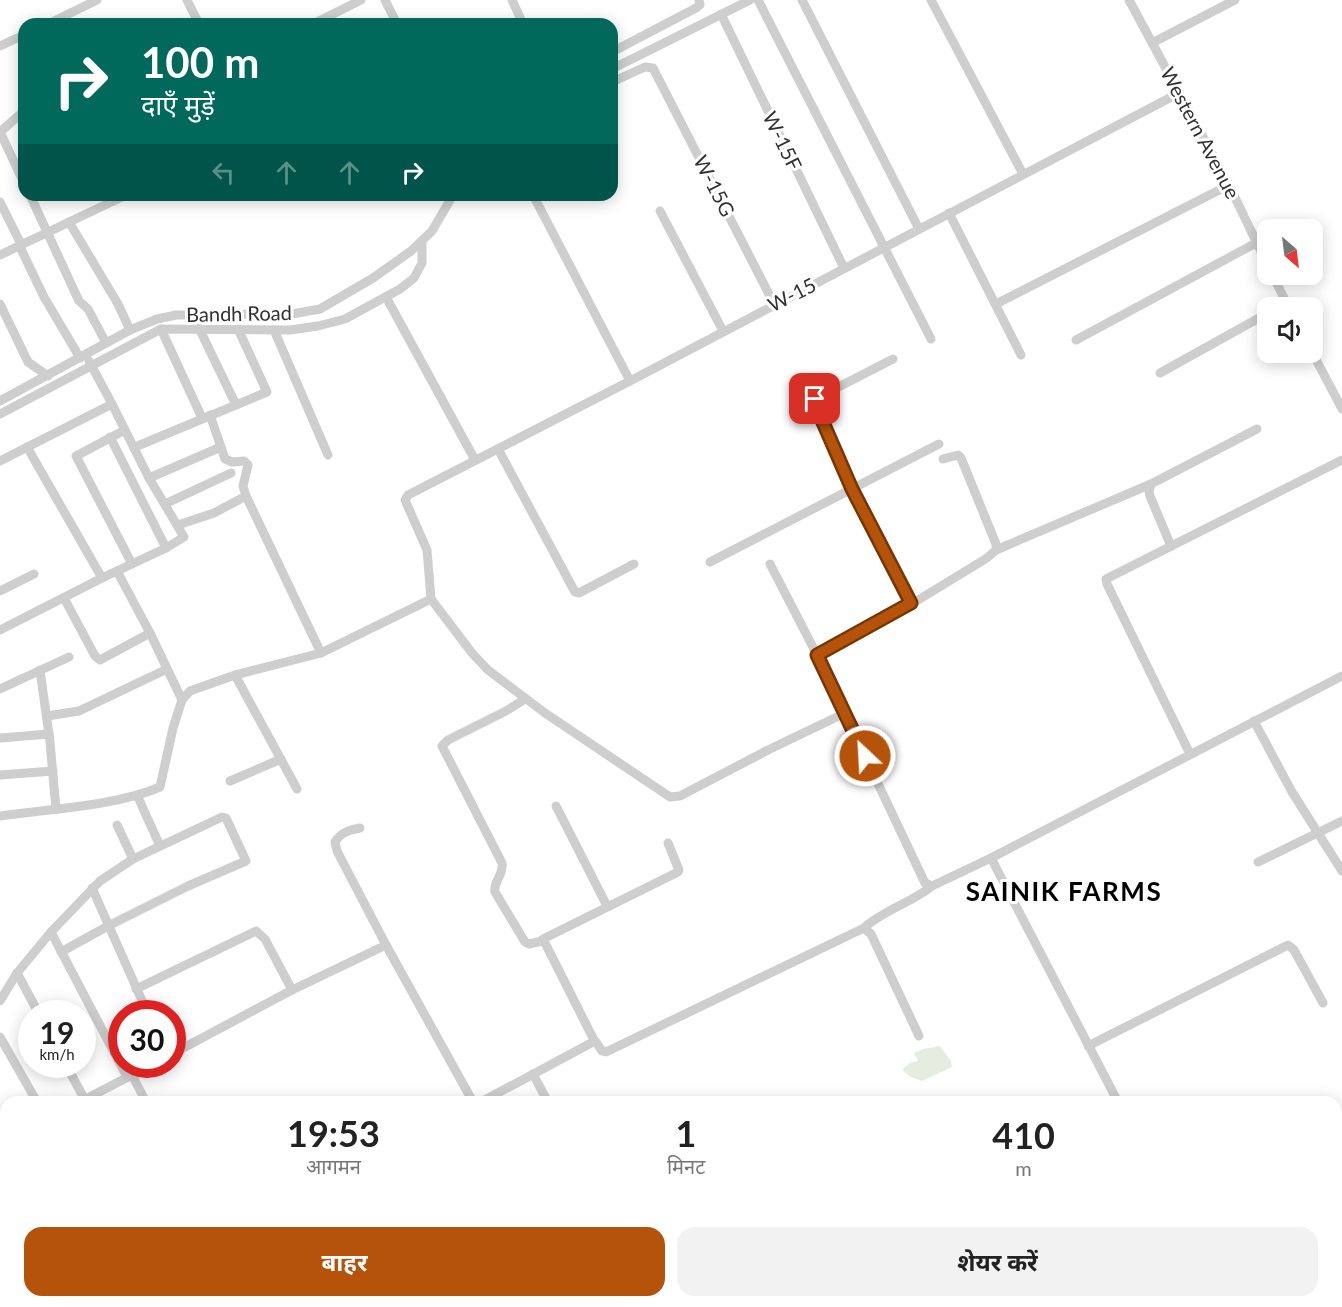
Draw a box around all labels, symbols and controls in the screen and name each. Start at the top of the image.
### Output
text: 100 m [141,37,259,87]
icon: right [42,42,120,120]
street label: Western Avenue [1156,63,1246,202]
text: दाएँ मुड़ें [141,88,215,121]
street label: W-15F [758,107,807,174]
street label: W-15G [689,151,740,220]
icon: left [207,156,240,189]
icon: ahead [270,156,303,189]
icon: ahead [333,156,366,189]
icon: right [396,156,429,189]
north arrow [1257,219,1323,285]
map controls [1257,219,1323,363]
street label: W-15 [763,272,820,316]
button: sound [1257,297,1323,363]
street label: Bandh Road [186,300,292,326]
pin [789,373,840,424]
icon: arrive [798,382,831,415]
position arrow [833,724,897,788]
district label: SAINIK FARMS [966,875,1162,907]
speed limit sign: 30 [108,1000,186,1078]
text: 19 [40,1014,74,1050]
text: km/h [39,1045,75,1063]
text: 19:53 [287,1111,380,1155]
text: 1 [676,1111,697,1155]
text: 410 [992,1113,1055,1157]
text: आगमन [306,1154,361,1178]
text: मिनट [667,1154,705,1178]
text: m [1015,1156,1032,1180]
button: बाहर [24,1227,665,1296]
button: शेयर करें [677,1227,1318,1296]

